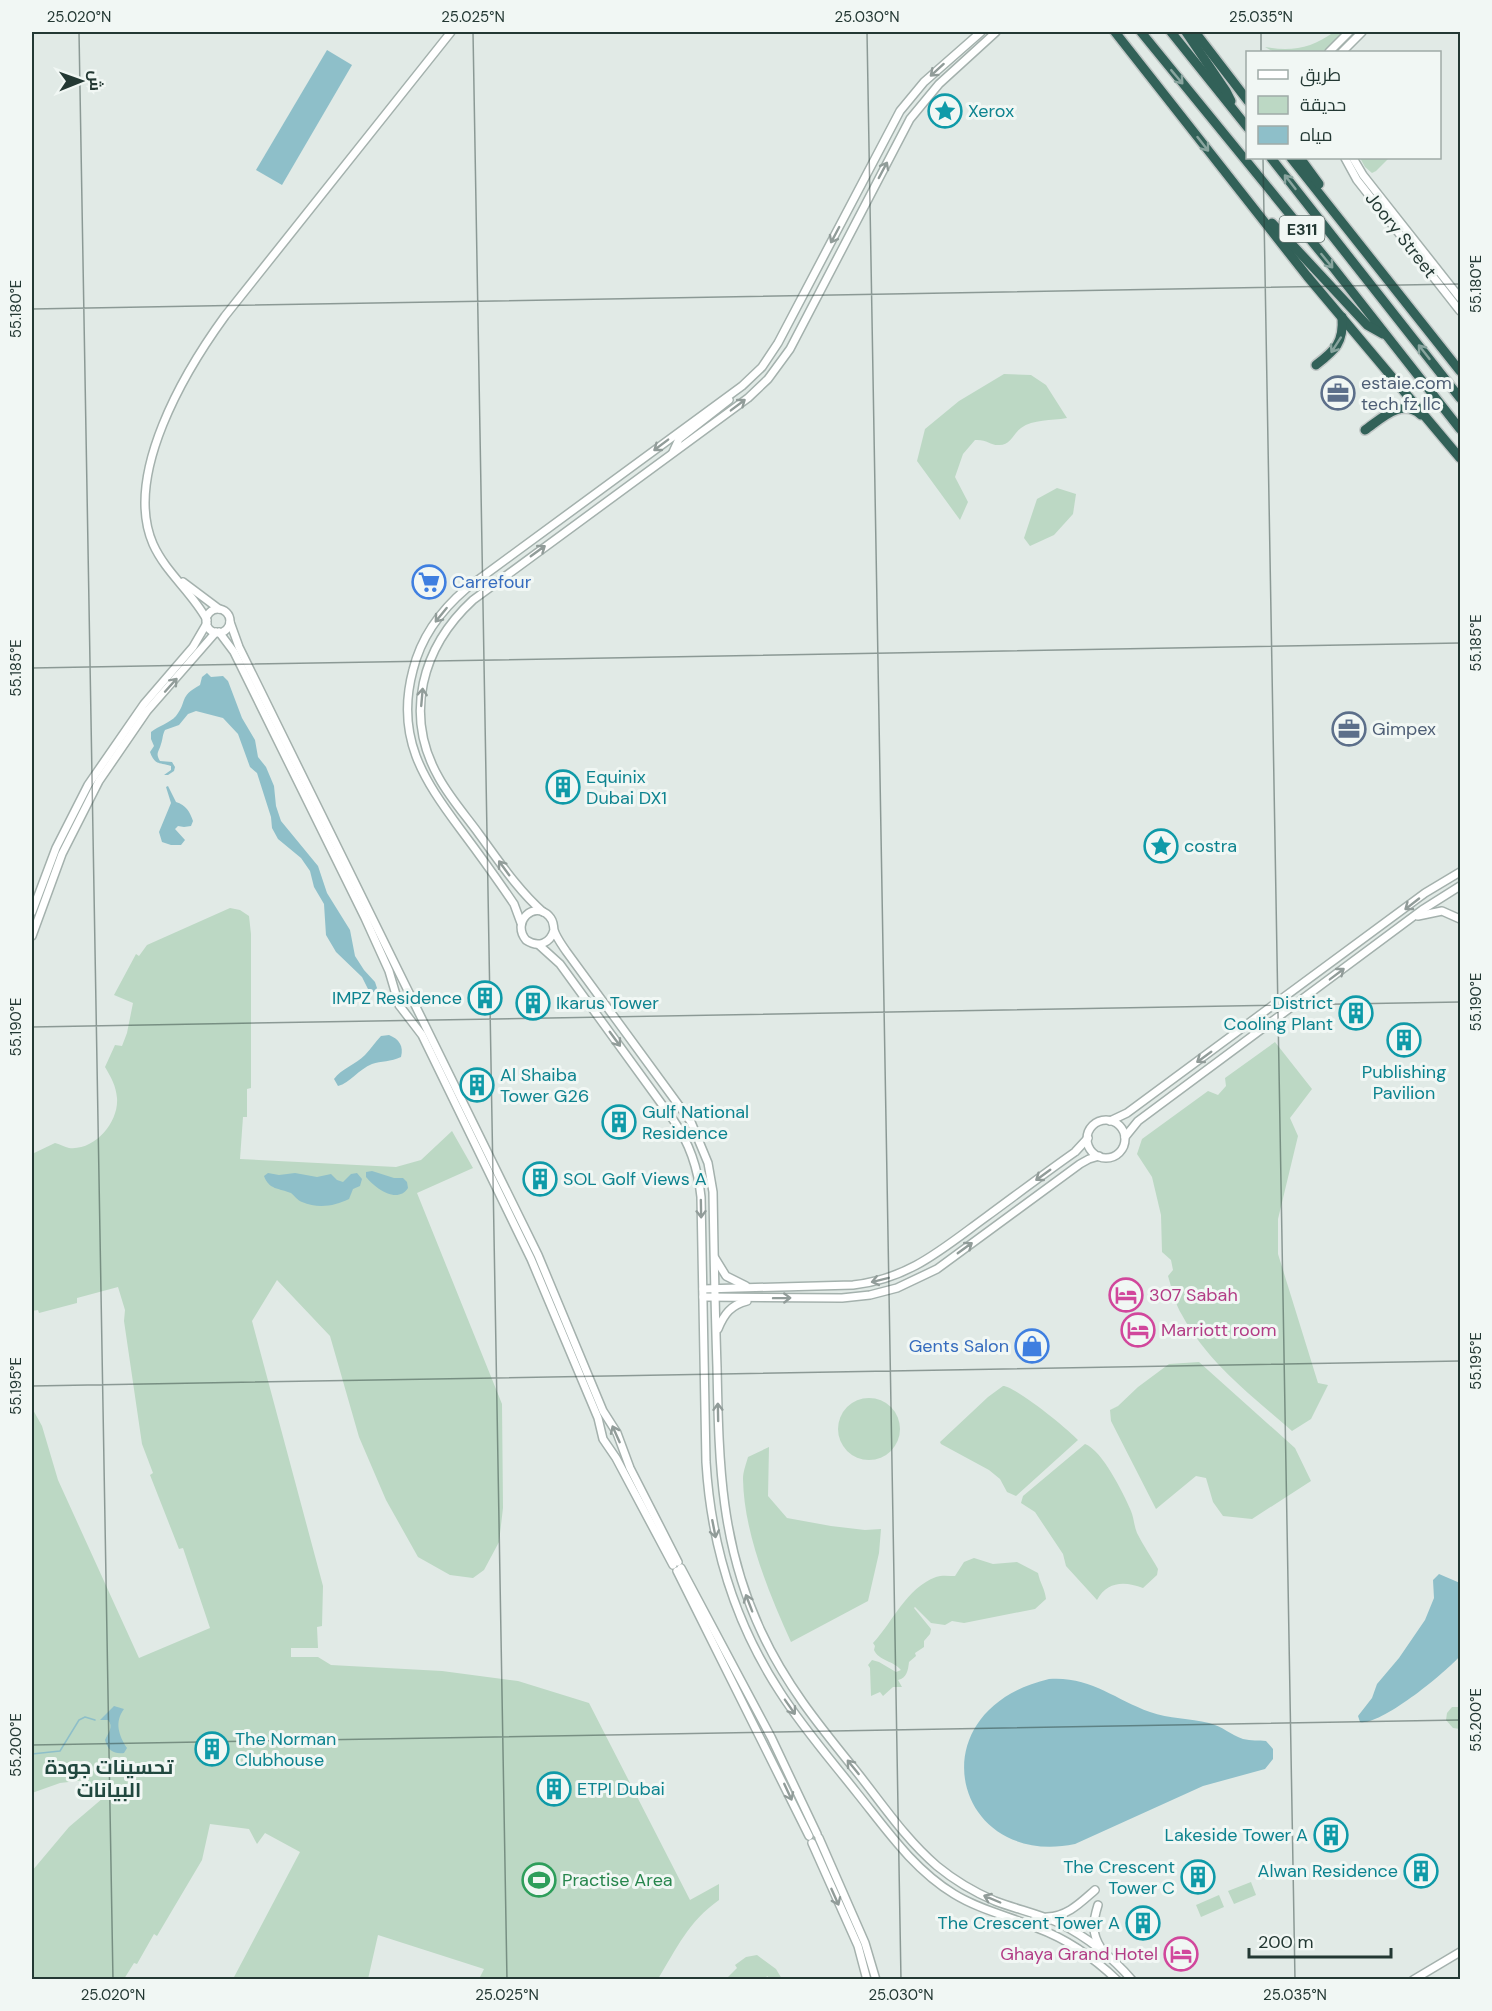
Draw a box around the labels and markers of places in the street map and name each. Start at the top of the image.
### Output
place icon: Xerox [927,93,963,129]
place label: Xerox [968,99,1014,123]
place label: estaie.com tech fz llc [1361,371,1452,416]
office icon: estaie.com tech fz llc [1320,375,1356,411]
supermarket icon: Carrefour [411,564,447,600]
place label: Carrefour [452,570,532,594]
office icon: Gimpex [1331,711,1367,747]
place label: Gimpex [1372,717,1436,741]
place label: Equinix Dubai DX1 [586,765,667,810]
building icon: Equinix Dubai DX1 [545,769,581,805]
place icon: costra [1143,828,1179,864]
place label: costra [1184,834,1237,858]
building icon: IMPZ Residence [467,980,503,1016]
building icon: Ikarus Tower [515,985,551,1021]
place label: IMPZ Residence [332,986,462,1010]
place label: Ikarus Tower [556,991,659,1015]
place label: District Cooling Plant [1224,991,1333,1036]
building icon: District Cooling Plant [1338,995,1374,1031]
building icon: Publishing Pavilion [1386,1022,1422,1058]
place label: Publishing Pavilion [1362,1060,1446,1105]
place label: Al Shaiba Tower G26 [500,1063,589,1108]
building icon: Al Shaiba Tower G26 [459,1067,495,1103]
place label: Gulf National Residence [642,1100,749,1145]
building icon: Gulf National Residence [601,1104,637,1140]
building icon: SOL Golf Views A [522,1161,558,1197]
place label: SOL Golf Views A [563,1167,707,1191]
hotel icon: 307 Sabah [1108,1277,1144,1313]
place label: 307 Sabah [1149,1283,1238,1307]
hotel icon: Marriott room [1120,1312,1156,1348]
place label: Marriott room [1161,1318,1277,1342]
shop icon: Gents Salon [1014,1328,1050,1364]
place label: Gents Salon [909,1334,1009,1358]
place label: The Norman Clubhouse [235,1727,336,1772]
building icon: The Norman Clubhouse [194,1731,230,1767]
building icon: ETPI Dubai [536,1771,572,1807]
place label: ETPI Dubai [577,1777,665,1801]
building icon: Lakeside Tower A [1313,1817,1349,1853]
place label: Lakeside Tower A [1165,1823,1308,1847]
building icon: Alwan Residence [1403,1853,1439,1889]
place label: The Crescent Tower C [1063,1855,1175,1900]
building icon: The Crescent Tower C [1180,1859,1216,1895]
place label: Alwan Residence [1258,1859,1398,1883]
sports icon: Practise Area [521,1862,557,1898]
place label: Practise Area [562,1868,673,1892]
building icon: The Crescent Tower A [1125,1905,1161,1941]
place label: The Crescent Tower A [938,1911,1120,1935]
hotel icon: Ghaya Grand Hotel [1163,1936,1199,1972]
place label: Ghaya Grand Hotel [1000,1942,1158,1966]

